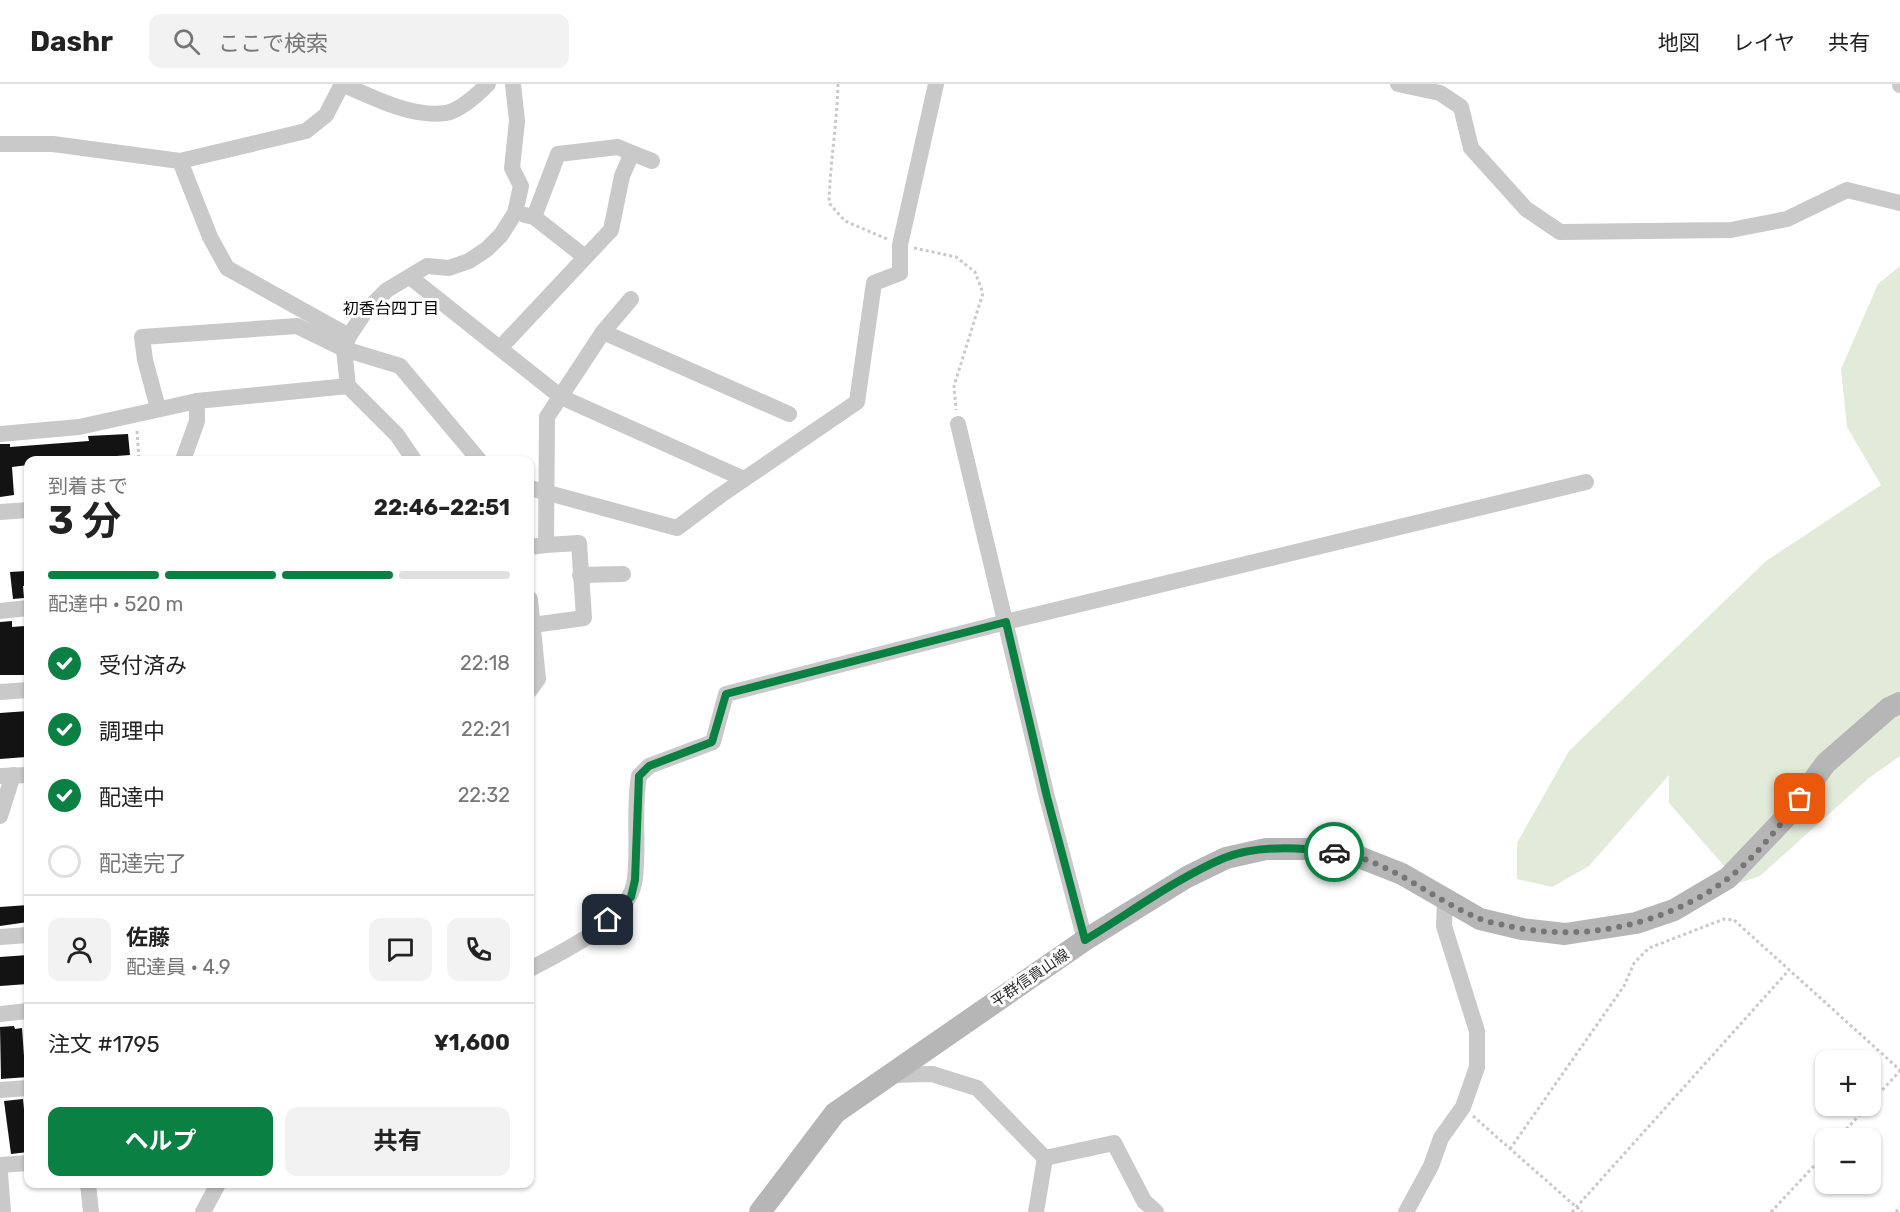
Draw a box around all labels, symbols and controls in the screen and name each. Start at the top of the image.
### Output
search box [149,14,569,68]
text: Dashr [30,25,113,58]
icon: search [170,25,203,58]
text: ここで検索 [218,30,328,57]
text: 地図 [1658,30,1700,55]
text: レイヤ [1733,30,1795,55]
text: 共有 [1828,30,1870,55]
district label: 初香台四丁目 [343,299,439,318]
text: 到着まで [48,474,128,498]
text: 22:46–22:51 [374,494,510,521]
text: 3 分 [48,498,121,544]
text: 配達中 · 520 m [48,592,183,616]
icon: check [48,647,81,680]
text: 22:18 [460,651,510,675]
text: 受付済み [99,652,187,679]
icon: check [48,713,81,746]
text: 22:21 [461,717,510,741]
text: 調理中 [99,718,165,745]
pin [1774,773,1825,824]
icon: check [48,779,81,812]
icon: bag [1783,782,1816,815]
text: 22:32 [458,783,510,807]
text: 配達中 [99,784,165,811]
courier [1304,822,1364,882]
icon: car [1318,836,1351,869]
text: 配達完了 [99,850,187,877]
pin [582,894,633,945]
icon: home [591,903,624,936]
button: person [48,918,111,981]
button: chat [369,918,432,981]
button: phone [447,918,510,981]
text: 佐藤 [126,924,170,951]
street label: 平群信貴山線 [988,945,1072,1011]
text: 配達員 · 4.9 [126,955,231,979]
text: ¥1,600 [434,1029,510,1056]
text: 注文 #1795 [48,1031,160,1058]
map controls [1815,1050,1881,1194]
button: + [1815,1050,1881,1116]
button: ヘルプ [48,1107,273,1176]
button: 共有 [285,1107,510,1176]
button: − [1815,1128,1881,1194]

